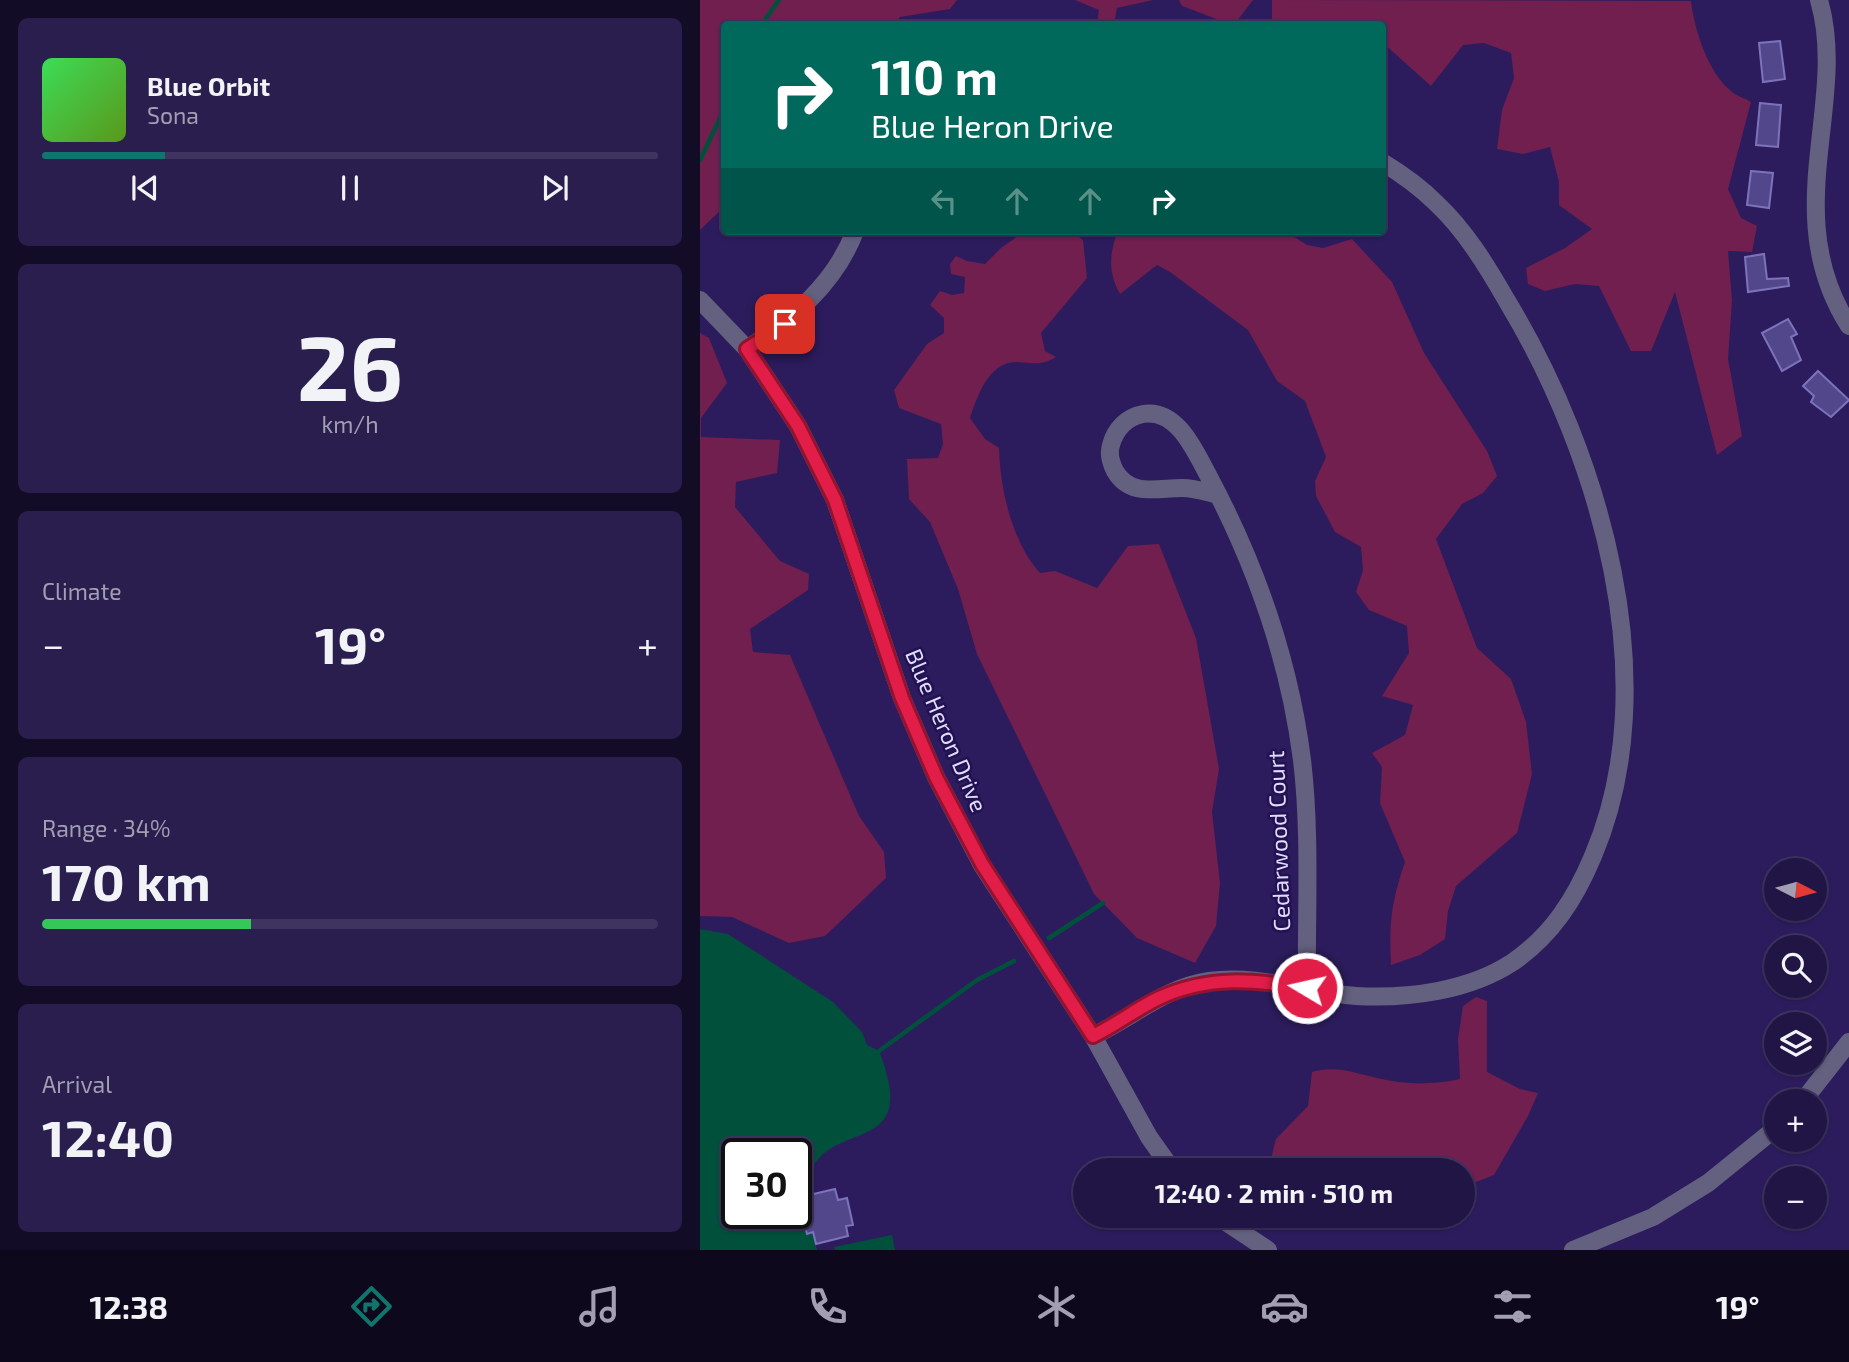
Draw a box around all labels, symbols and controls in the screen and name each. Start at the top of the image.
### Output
text: 110 m [871,46,998,105]
icon: right [756,49,847,140]
text: Blue Orbit [147,70,270,101]
text: Sona [147,101,199,129]
text: Blue Heron Drive [871,106,1114,144]
icon: previous [126,169,164,207]
icon: pause [331,169,369,207]
icon: next [536,169,574,207]
icon: left [925,182,963,220]
icon: ahead [998,182,1036,220]
icon: ahead [1071,182,1109,220]
icon: right [1144,182,1182,220]
pin [755,294,815,354]
icon: arrive [766,305,804,343]
text: 26 [297,310,403,419]
text: km/h [321,410,379,438]
text: Climate [42,577,122,605]
text: 19° [315,612,386,674]
text: − [42,621,64,667]
text: + [637,621,658,667]
street label: Blue Heron Drive [900,644,994,816]
street label: Cedarwood Court [1261,750,1295,932]
text: Range · 34% [42,814,170,842]
text: 170 km [42,849,211,911]
north arrow [1764,858,1827,920]
map controls [1764,858,1827,1229]
button: search [1764,935,1827,998]
position arrow [1270,951,1344,1025]
button: layers [1764,1012,1827,1075]
text: Arrival [42,1070,112,1098]
button: + [1764,1089,1827,1152]
text: 12:40 [42,1105,174,1167]
speed limit sign: 30 [721,1138,812,1229]
button: − [1764,1166,1827,1229]
text: 12:40 · 2 min · 510 m [1155,1177,1393,1208]
icon: directions [347,1282,396,1331]
icon: music [575,1282,624,1331]
icon: phone [803,1282,852,1331]
icon: climate [1032,1282,1081,1331]
icon: car [1260,1282,1309,1331]
icon: filters [1488,1282,1537,1331]
text: 12:38 [90,1287,168,1325]
text: 19° [1716,1287,1759,1325]

